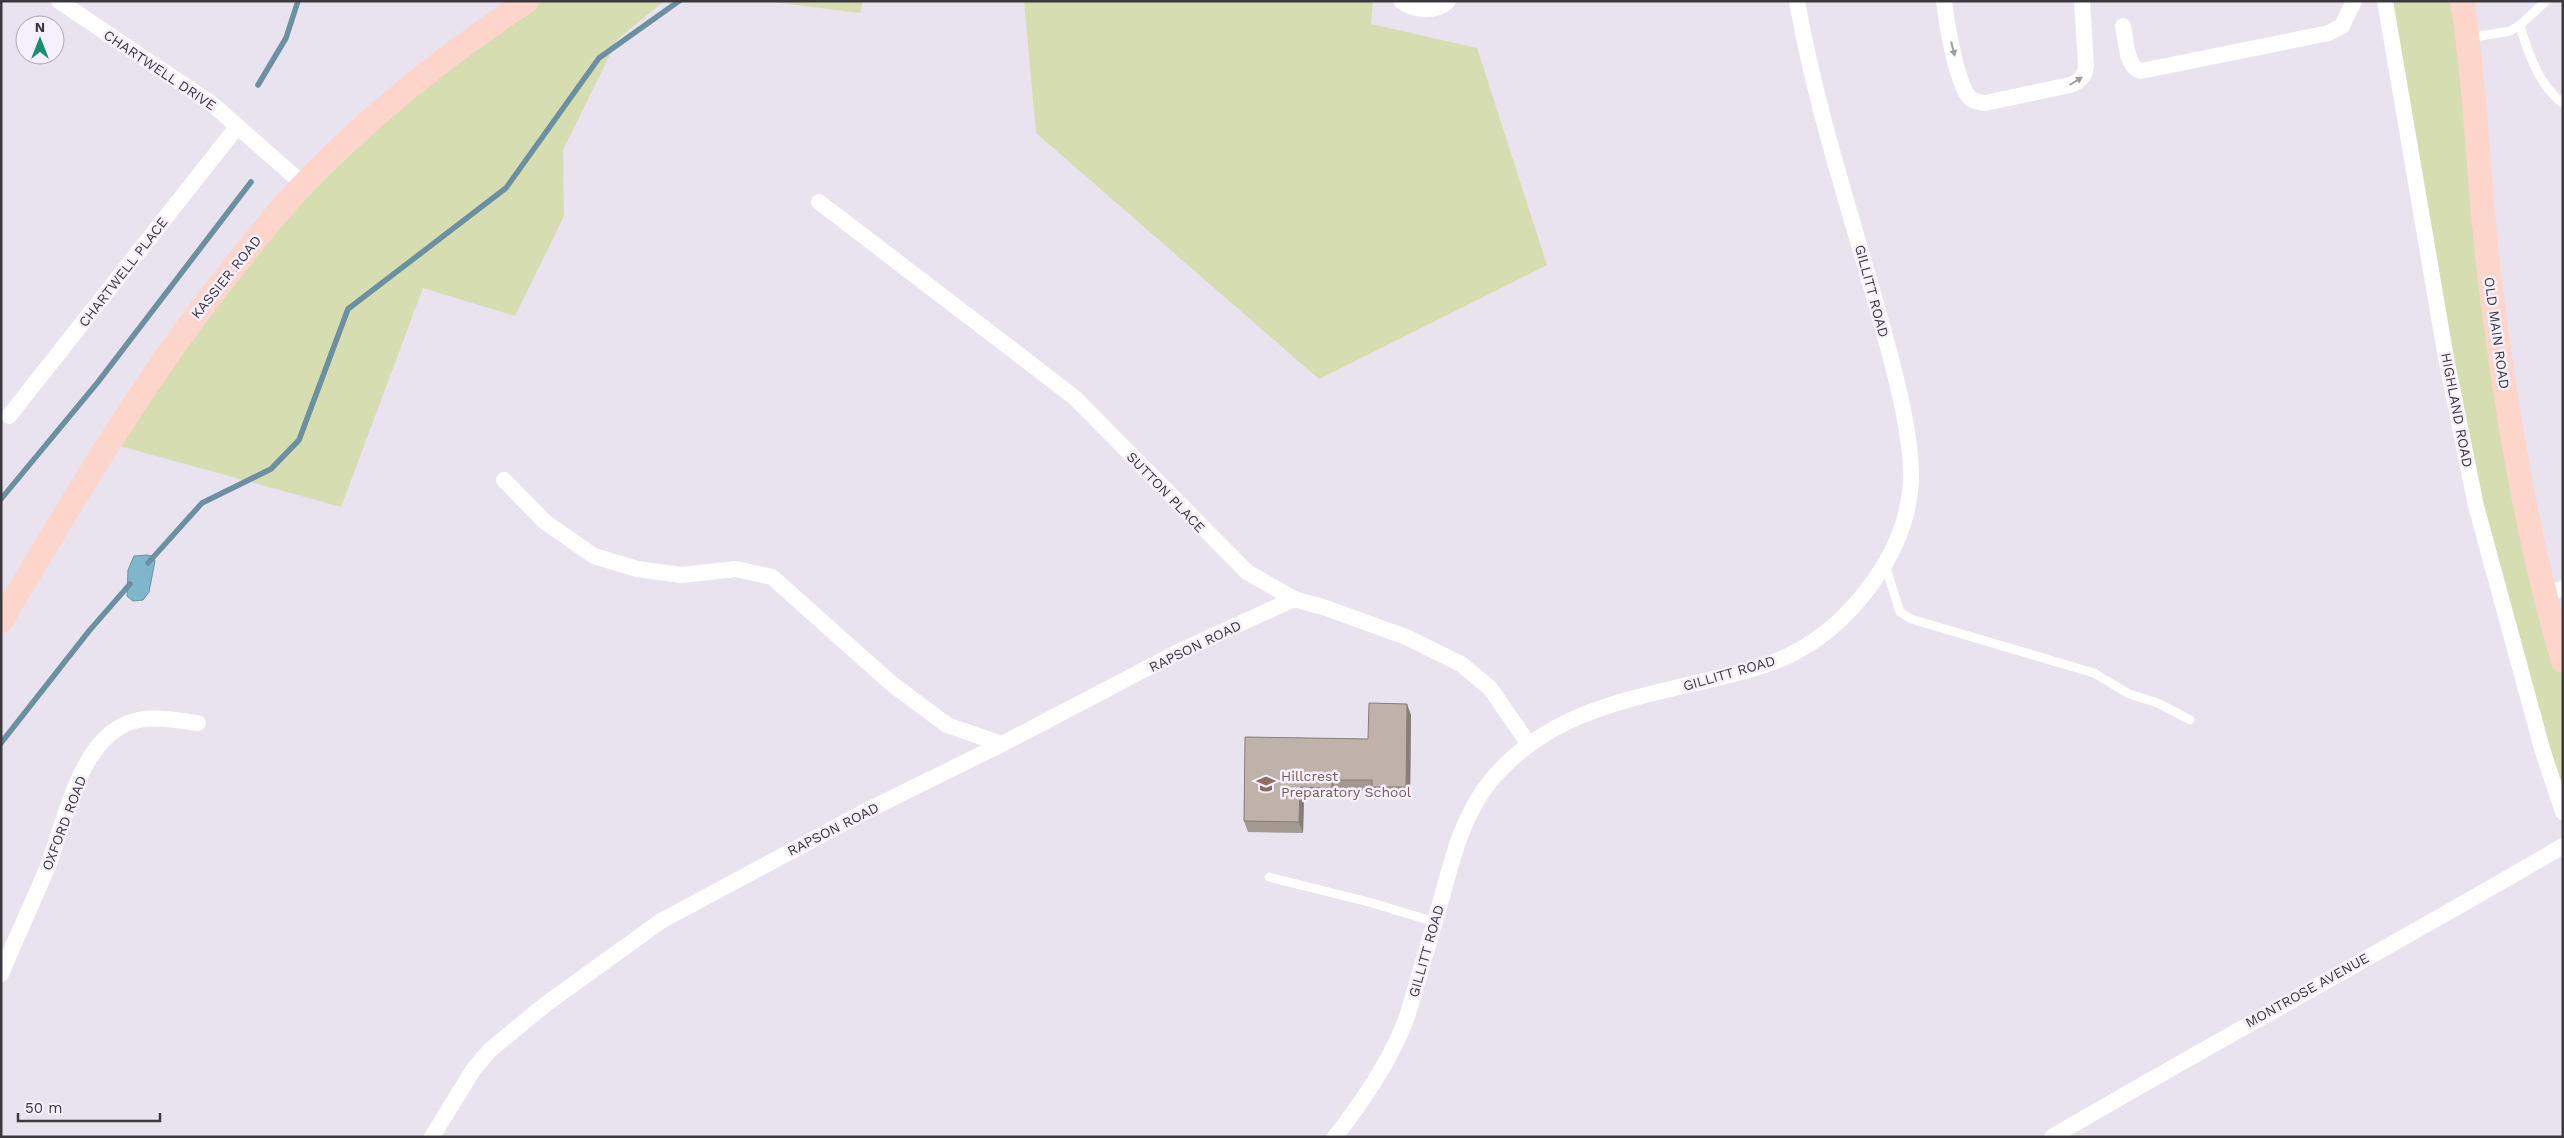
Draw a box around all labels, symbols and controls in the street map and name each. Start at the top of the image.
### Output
north arrow [15,15,65,65]
text: N [35,19,45,35]
street label: CHARTWELL DRIVE [101,27,219,113]
one-way arrow [1949,42,1957,57]
one-way arrow [2069,77,2083,86]
street label: CHARTWELL PLACE [75,214,171,330]
street label: KASSIER ROAD [188,232,264,322]
street label: GILLITT ROAD [1852,243,1892,339]
street label: OLD MAIN ROAD [2481,276,2513,390]
street label: HIGHLAND ROAD [2438,351,2476,469]
street label: SUTTON PLACE [1124,449,1208,536]
street label: RAPSON ROAD [1146,617,1244,675]
street label: GILLITT ROAD [1681,652,1777,694]
place label: Hillcrest Preparatory School [1281,768,1412,800]
street label: OXFORD ROAD [39,773,89,873]
school or university icon: Hillcrest Preparatory School [1255,773,1277,795]
street label: RAPSON ROAD [785,799,881,859]
street label: GILLITT ROAD [1405,903,1447,999]
street label: MONTROSE AVENUE [2243,949,2371,1031]
scale bar [18,1090,160,1122]
text: 50 m [25,1099,62,1117]

